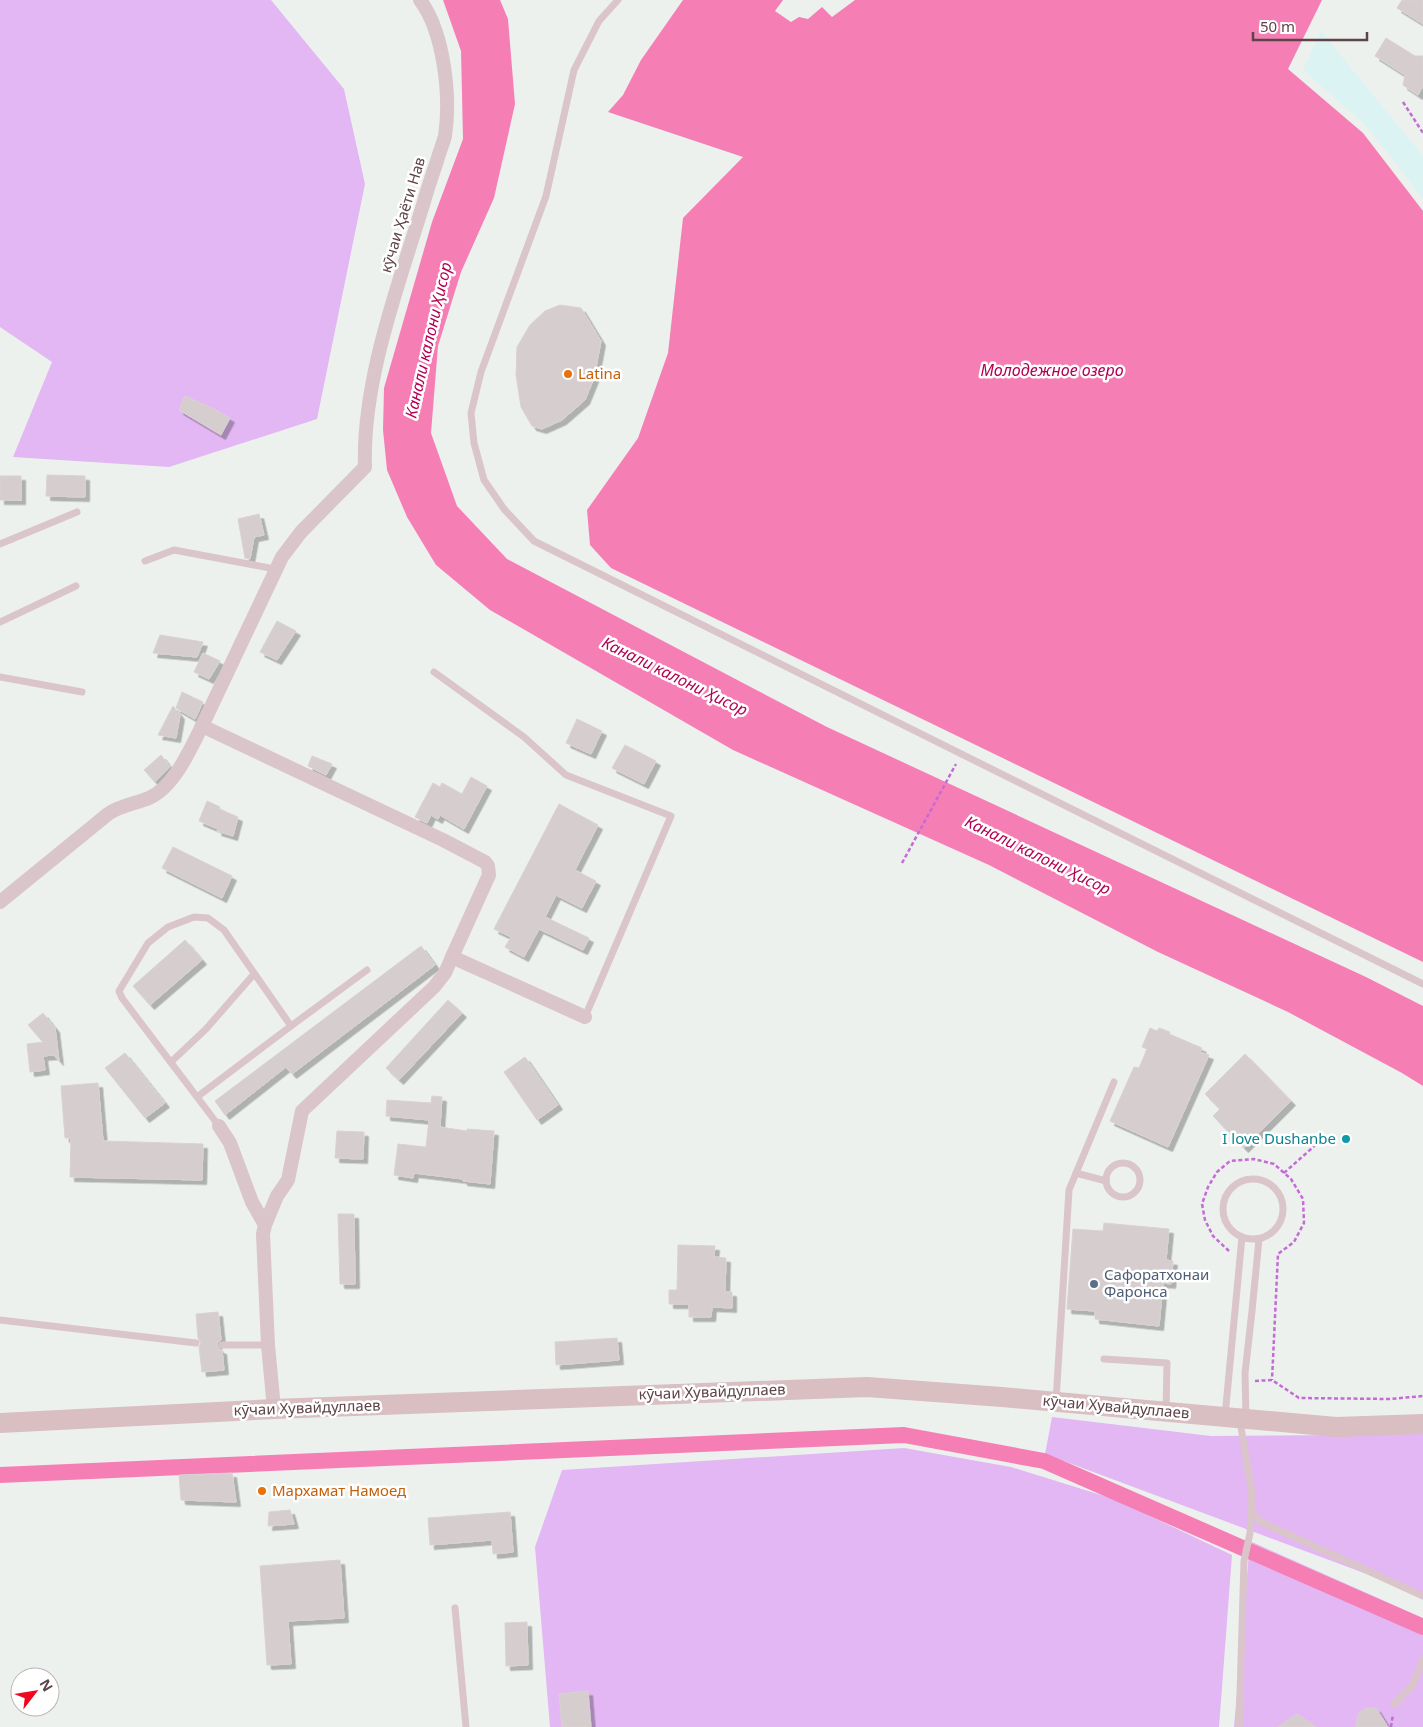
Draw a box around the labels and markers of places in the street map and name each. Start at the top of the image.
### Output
place label: Latina [578,363,621,383]
marker: Latina [562,368,574,380]
place label: I love Dushanbe [1222,1128,1336,1148]
marker: I love Dushanbe [1340,1133,1352,1145]
place label: Сафоратхонаи Фаронса [1104,1264,1209,1301]
marker: Сафоратхонаи Фаронса [1088,1278,1100,1290]
place label: Мархамат Намоед [272,1480,406,1500]
marker: Мархамат Намоед [256,1485,268,1497]

